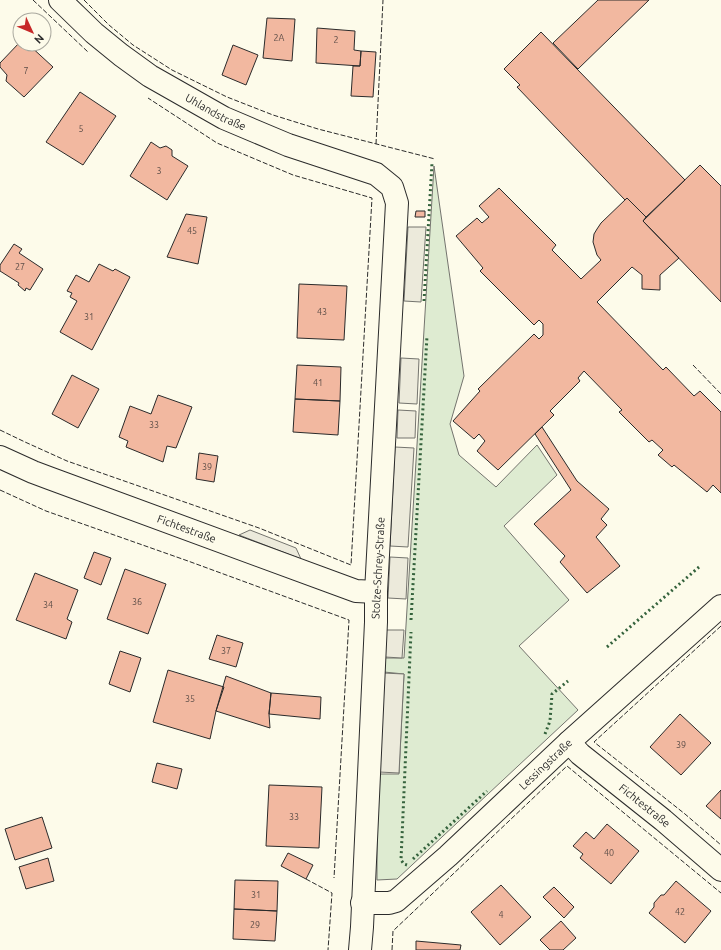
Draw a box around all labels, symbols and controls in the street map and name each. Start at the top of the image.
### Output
north arrow [12,12,52,52]
text: N [32,32,46,46]
house number: 2A [274,33,285,43]
house number: 2 [333,35,339,45]
house number: 7 [23,66,29,76]
street label: Uhlandstraße [183,91,248,133]
house number: 5 [78,124,84,134]
house number: 3 [156,166,162,176]
house number: 45 [187,226,197,236]
house number: 27 [15,262,25,272]
house number: 43 [317,307,327,317]
house number: 31 [84,312,94,322]
house number: 41 [313,378,323,388]
house number: 33 [149,420,159,430]
house number: 39 [202,462,212,472]
street label: Fichtestraße [156,512,218,545]
street label: Stolze-Schrey-Straße [369,517,387,619]
house number: 36 [132,597,142,607]
house number: 34 [43,600,53,610]
house number: 37 [221,646,231,656]
house number: 35 [185,694,195,704]
street label: Lessingstraße [517,736,574,792]
house number: 39 [676,740,686,750]
street label: Fichtestraße [617,782,673,830]
house number: 33 [289,812,299,822]
house number: 40 [604,848,614,858]
house number: 31 [251,890,261,900]
house number: 42 [675,907,685,917]
house number: 4 [498,910,504,920]
house number: 29 [250,920,260,930]

